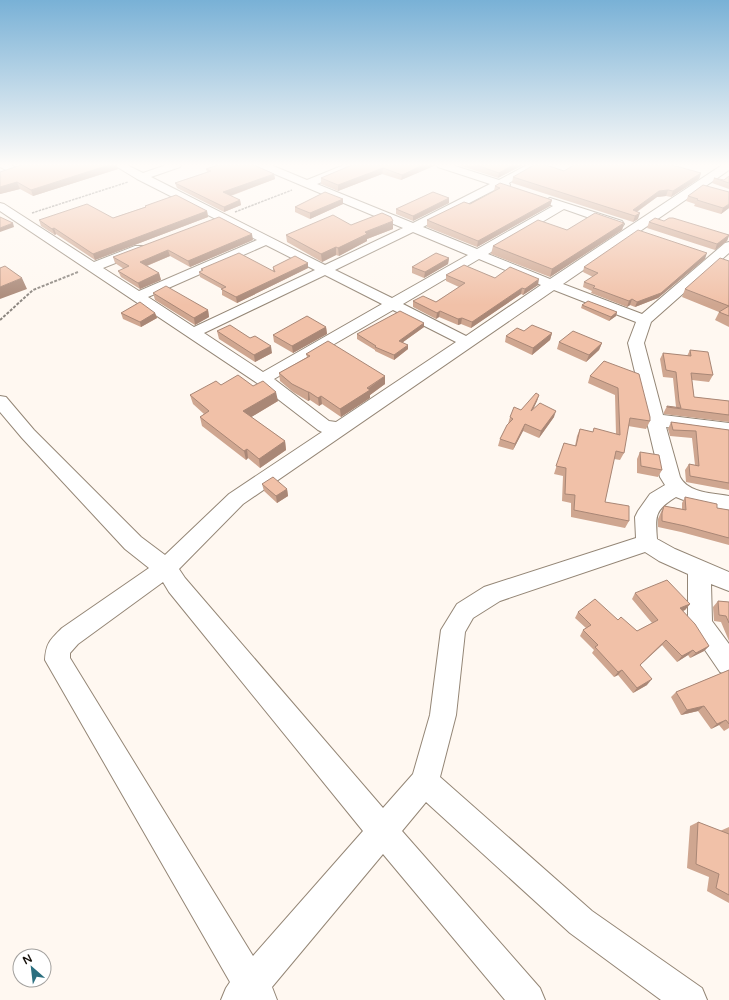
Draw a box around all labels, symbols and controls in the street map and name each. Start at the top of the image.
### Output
north arrow [12,948,52,988]
text: N [21,952,34,967]

